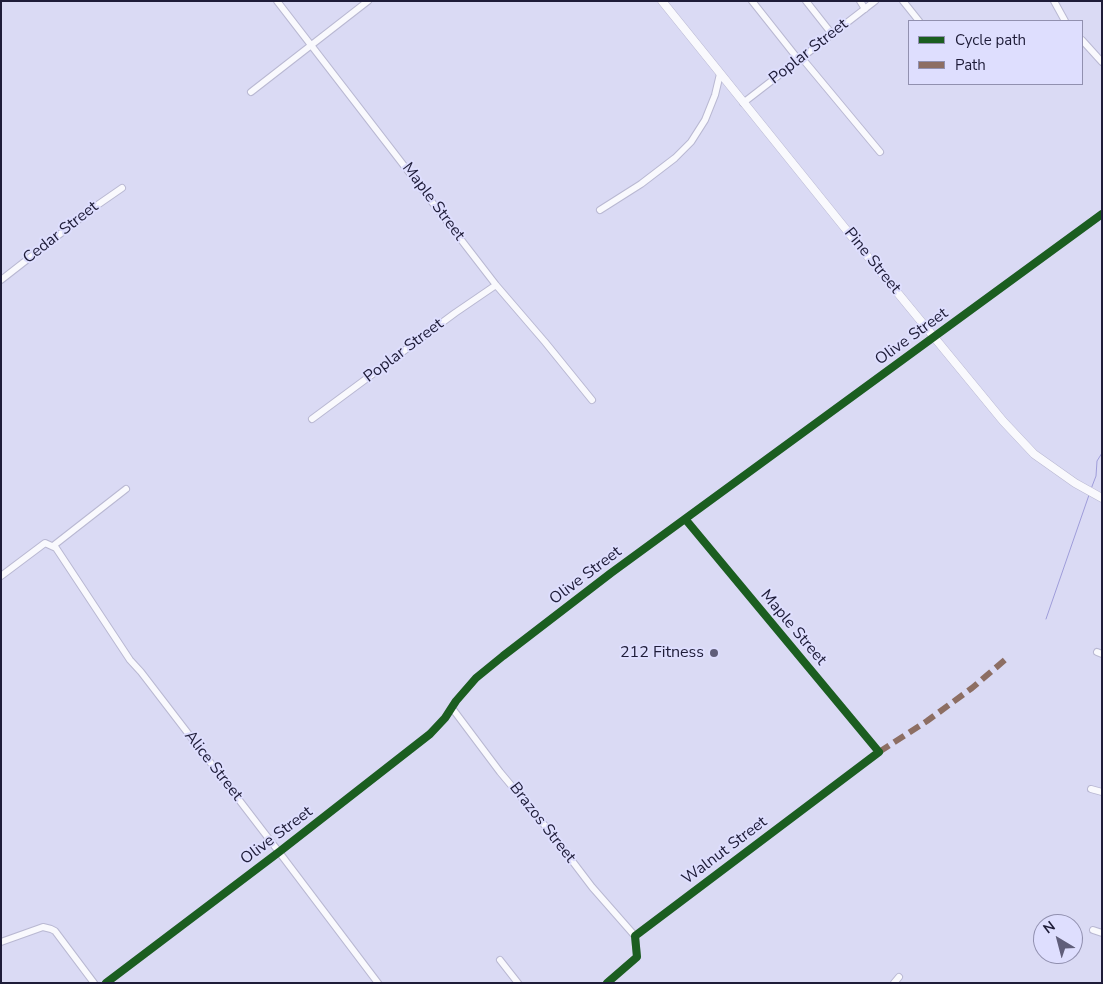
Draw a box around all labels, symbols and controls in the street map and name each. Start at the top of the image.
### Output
street label: Poplar Street [766,15,852,89]
legend [908,20,1083,85]
text: Cycle path [955,30,1026,50]
text: Path [955,55,986,75]
street label: Maple Street [398,159,468,245]
street label: Cedar Street [20,198,102,268]
street label: Pine Street [840,224,904,298]
street label: Olive Street [872,304,952,370]
street label: Poplar Street [360,315,448,387]
street label: Olive Street [546,543,626,609]
street label: Maple Street [756,586,830,670]
place label: 212 Fitness [620,643,704,663]
marker: 212 Fitness [708,647,720,659]
street label: Alice Street [180,727,246,805]
street label: Brazos Street [505,779,579,867]
street label: Olive Street [237,803,317,869]
street label: Walnut Street [679,813,771,889]
north arrow [1033,914,1083,964]
text: N [1039,917,1059,938]

